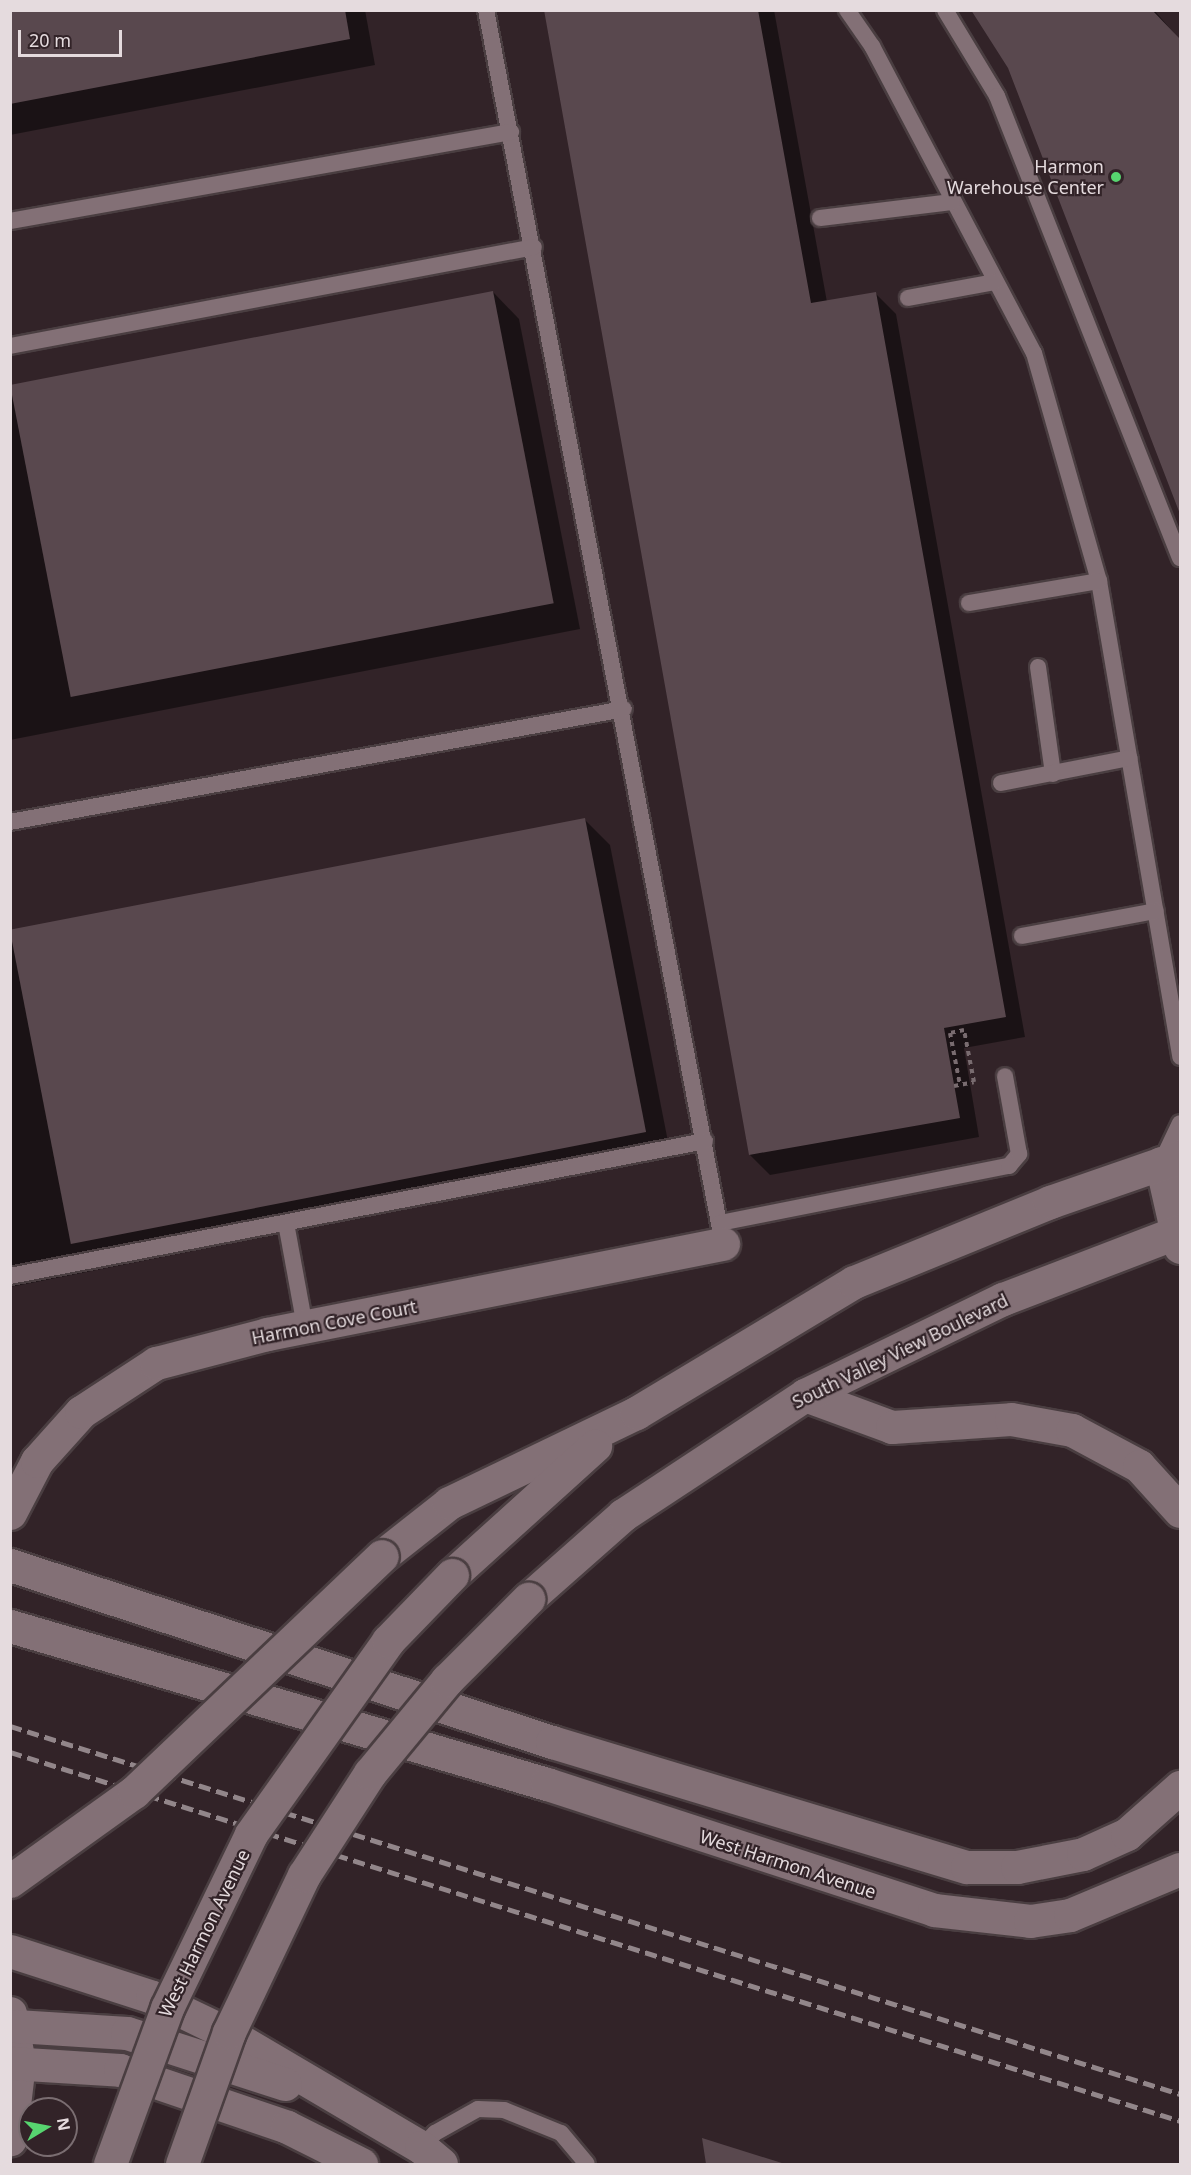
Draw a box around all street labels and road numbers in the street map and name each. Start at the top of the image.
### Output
street label: South Valley View Boulevard [789,1289,1011,1413]
street label: Harmon Cove Court [250,1295,418,1349]
street label: West Harmon Avenue [697,1825,879,1903]
street label: West Harmon Avenue [154,1846,254,2020]

